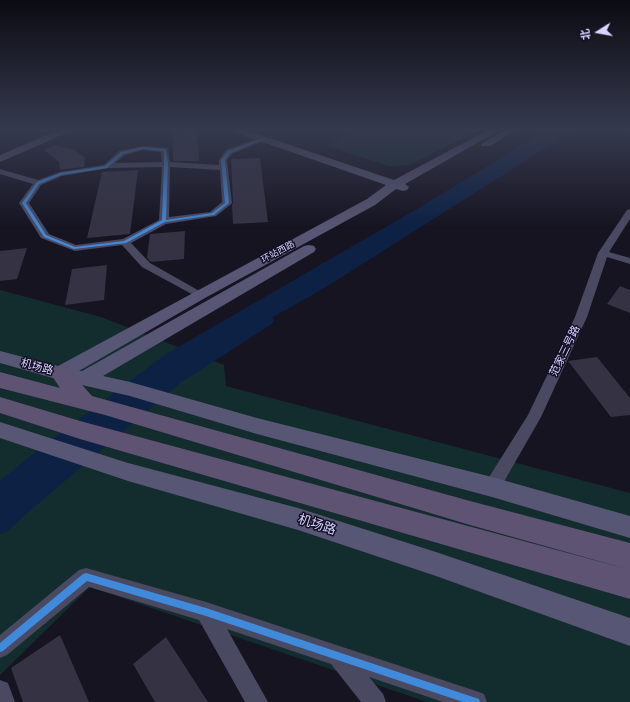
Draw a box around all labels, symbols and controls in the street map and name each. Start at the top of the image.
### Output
north arrow [578,12,618,52]
text: 北 [578,28,593,41]
street label: 环站西路 [260,239,296,265]
street label: 范家三号路 [547,323,583,379]
street label: 机场路 [19,356,55,378]
street label: 机场路 [296,512,338,538]

